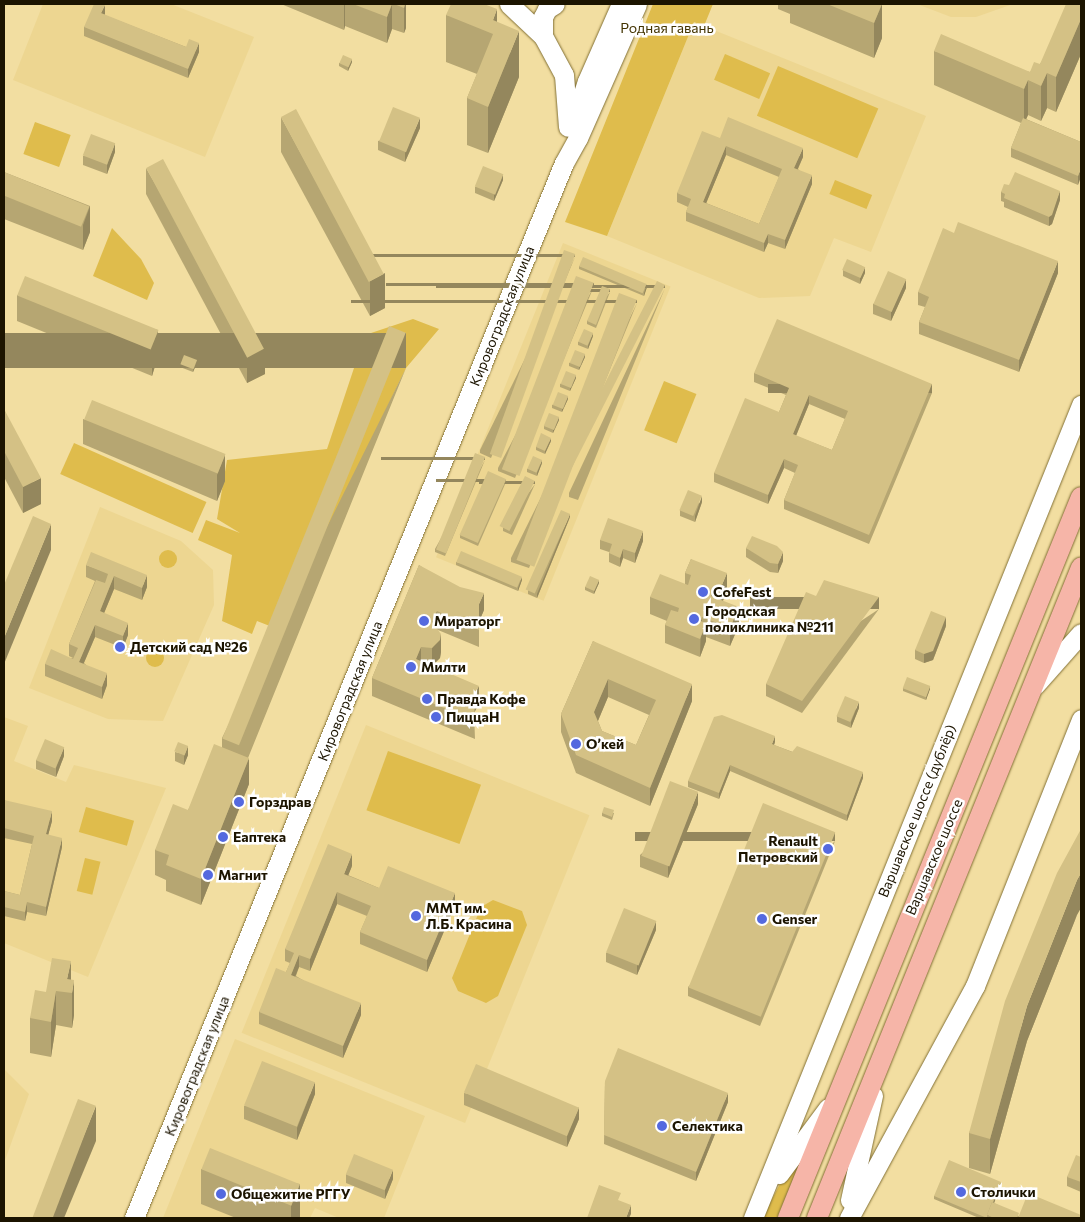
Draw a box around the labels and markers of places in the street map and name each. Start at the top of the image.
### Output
place label: CofeFest [713,584,771,600]
marker: CofeFest [697,586,709,598]
place label: Городская поликлиника №211 [705,603,834,636]
marker: Городская поликлиника №211 [687,612,701,626]
place label: Мираторг [434,613,501,629]
marker: Мираторг [418,615,430,627]
place label: Детский сад №26 [130,639,248,655]
marker: Детский сад №26 [114,641,126,653]
place label: Милти [421,659,466,675]
marker: Милти [405,661,417,673]
place label: Правда Кофе [437,691,526,707]
marker: Правда Кофе [421,693,433,705]
place label: ПиццаН [446,709,499,725]
marker: ПиццаН [430,711,442,723]
place label: О’кей [586,736,624,752]
marker: О’кей [570,738,582,750]
place label: Горздрав [249,794,311,810]
marker: Горздрав [233,796,245,808]
place label: Еаптека [233,829,286,845]
marker: Еаптека [217,831,229,843]
place label: Renault Петровский [738,833,818,866]
marker: Renault Петровский [822,843,834,855]
place label: Магнит [218,867,268,883]
marker: Магнит [202,869,214,881]
place label: ММТ им. Л.Б. Красина [426,900,511,932]
marker: ММТ им. Л.Б. Красина [410,910,422,922]
place label: Genser [772,911,817,927]
marker: Genser [756,913,768,925]
place label: Селектика [672,1118,743,1134]
marker: Селектика [656,1120,668,1132]
place label: Столички [971,1184,1036,1200]
place label: Общежитие РГГУ [231,1186,350,1202]
marker: Столички [955,1186,967,1198]
marker: Общежитие РГГУ [215,1188,227,1200]

